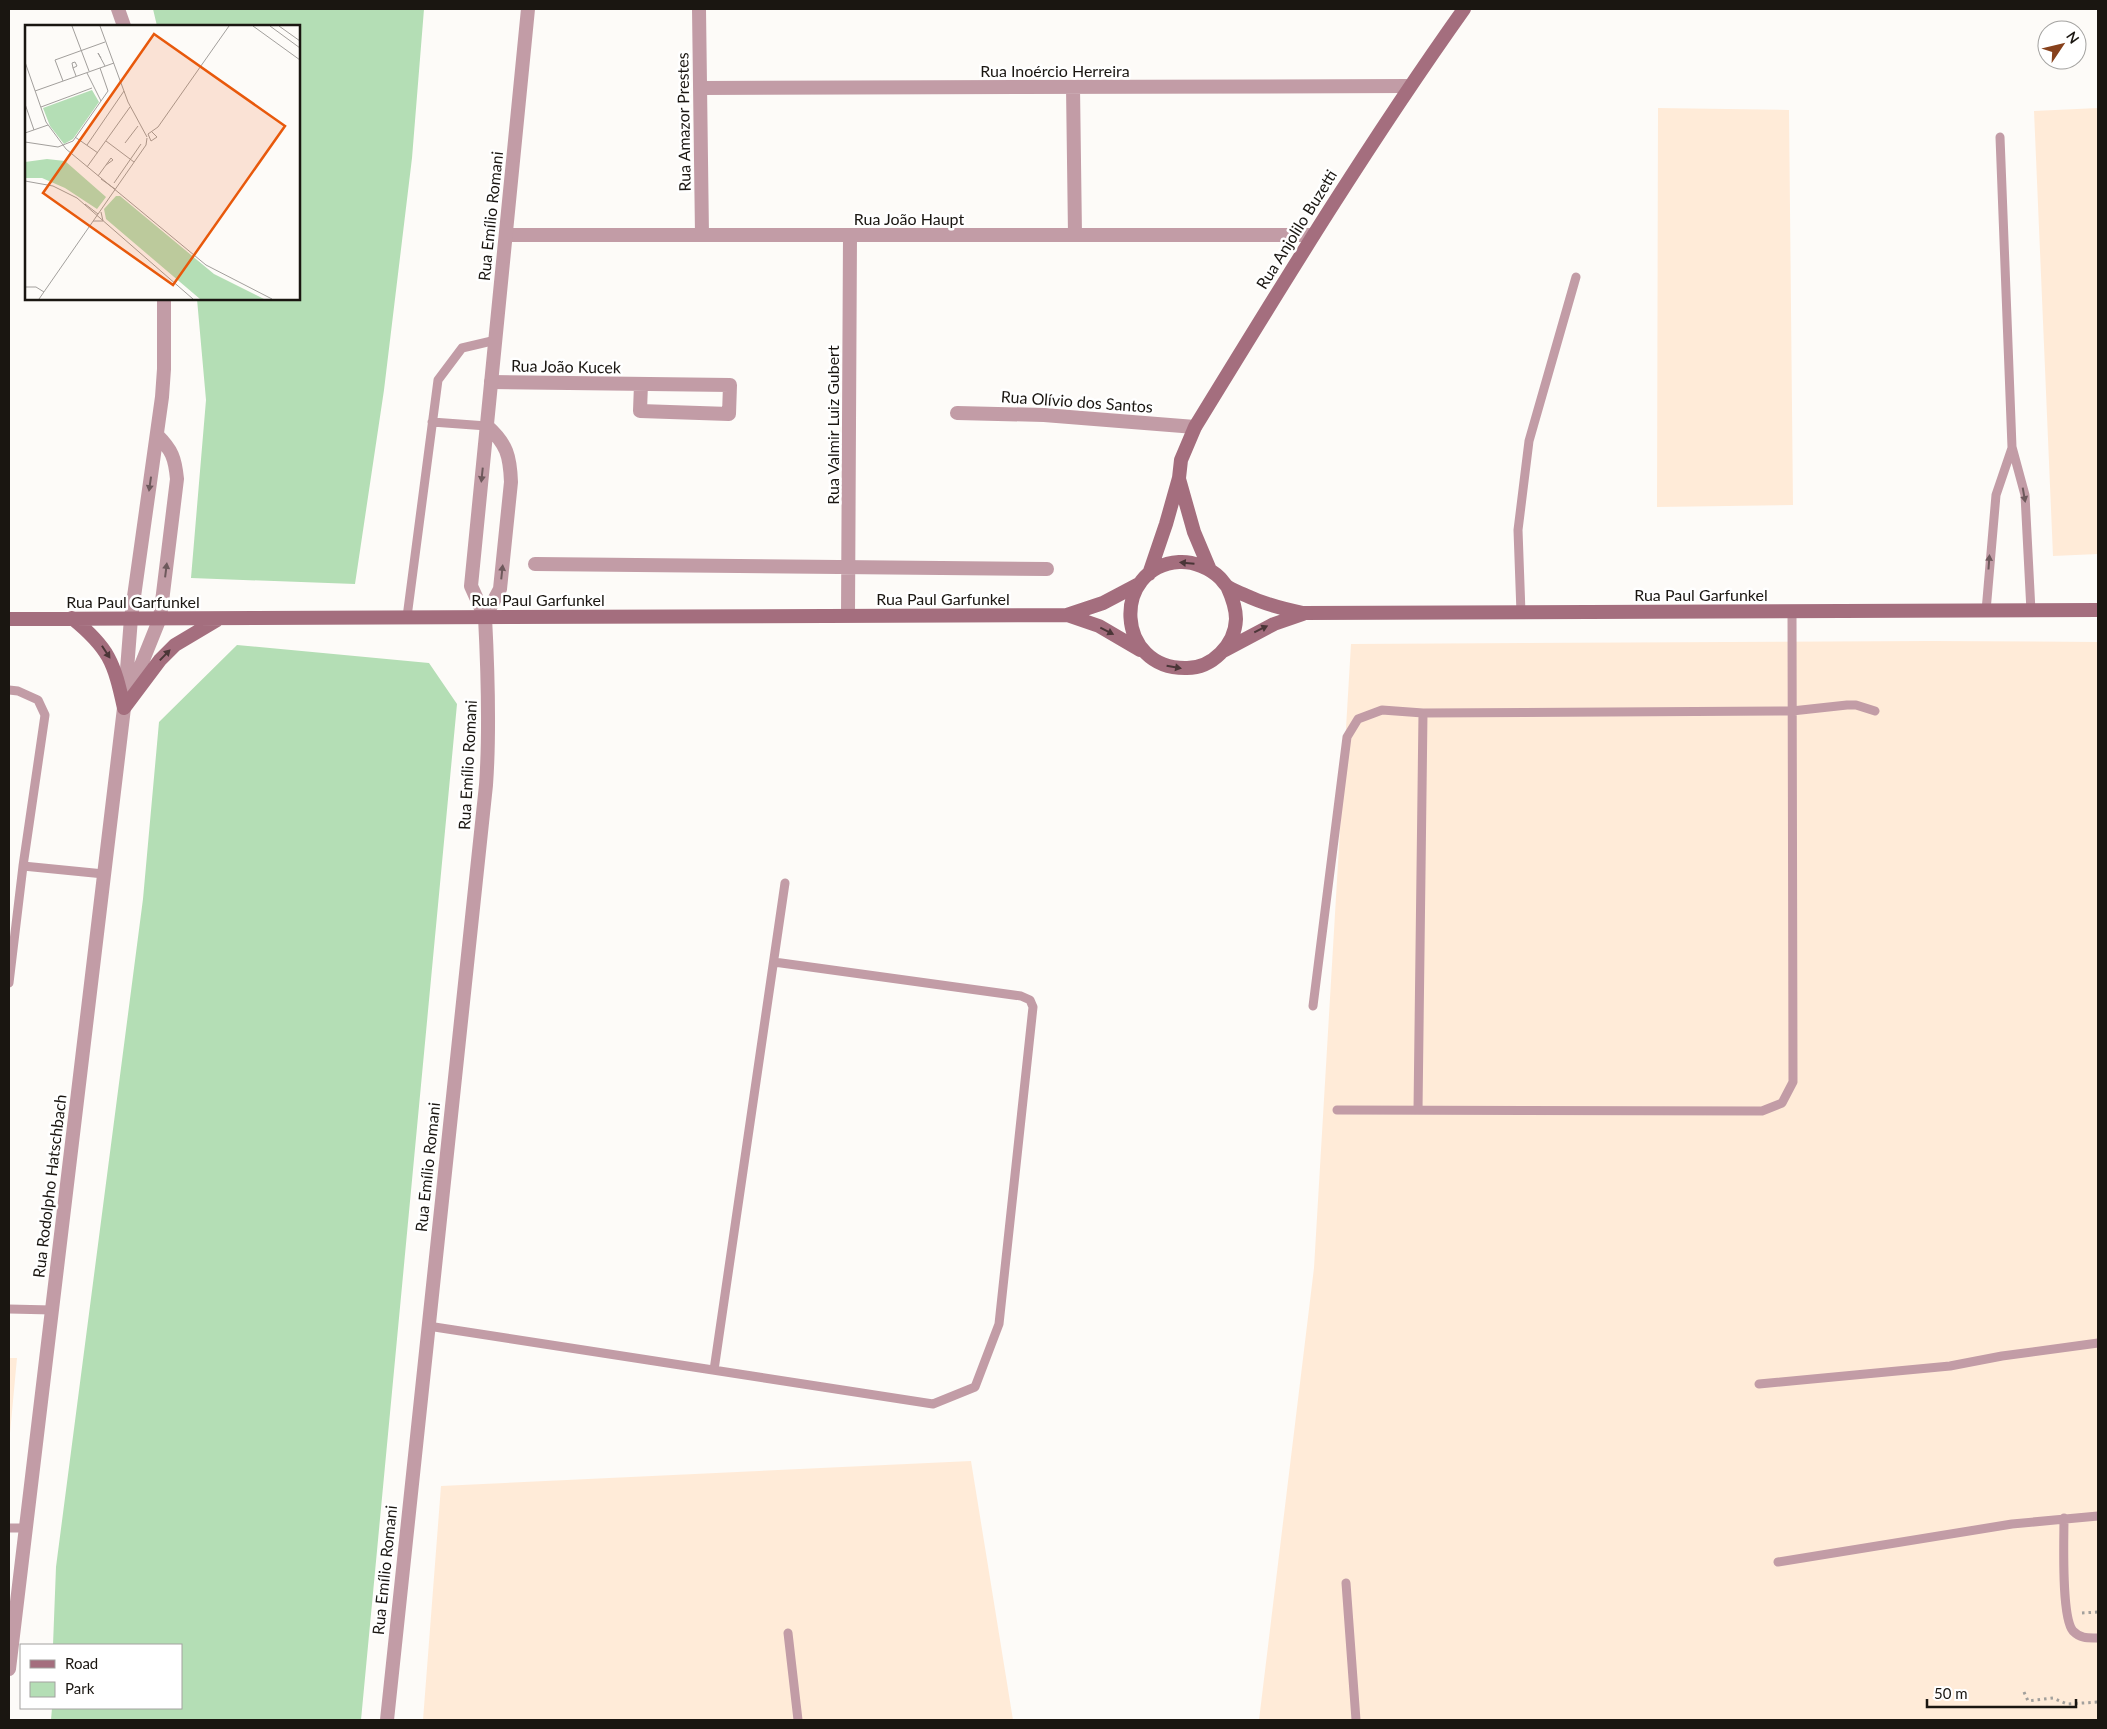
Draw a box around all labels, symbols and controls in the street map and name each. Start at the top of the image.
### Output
north arrow [2037,20,2087,70]
inset map [25,25,300,300]
text: N [2063,28,2083,47]
street label: Rua Amazor Prestes [672,52,694,192]
street label: Rua Inoércio Herreira [980,61,1130,80]
street label: Rua Emílio Romani [474,150,506,282]
street label: Rua Anjolilo Buzetti [1252,166,1340,292]
street label: Rua João Haupt [854,209,964,228]
street label: Rua Valmir Luiz Gubert [823,345,842,505]
street label: Rua João Kucek [511,356,622,376]
street label: Rua Olívio dos Santos [1000,386,1154,416]
one-way arrow [478,467,486,483]
one-way arrow [146,476,154,492]
one-way arrow [2021,487,2029,503]
one-way arrow [1985,554,1993,570]
one-way arrow [1178,559,1194,567]
one-way arrow [162,562,170,578]
one-way arrow [498,564,506,580]
street label: Rua Paul Garfunkel [1634,585,1768,604]
street label: Rua Paul Garfunkel [876,589,1010,608]
street label: Rua Paul Garfunkel [471,590,605,609]
street label: Rua Paul Garfunkel [66,592,200,611]
one-way arrow [1254,625,1269,634]
one-way arrow [1100,627,1115,635]
one-way arrow [101,646,111,659]
one-way arrow [159,650,171,662]
one-way arrow [1166,663,1181,671]
street label: Rua Emílio Romani [454,699,480,831]
street label: Rua Rodolpho Hatschbach [28,1093,70,1279]
street label: Rua Emílio Romani [411,1101,443,1233]
street label: Rua Emílio Romani [368,1504,400,1636]
legend [20,1644,182,1709]
text: Road [65,1654,98,1672]
scale bar [1927,1676,2076,1708]
text: Park [65,1679,95,1697]
text: 50 m [1934,1684,1968,1702]

